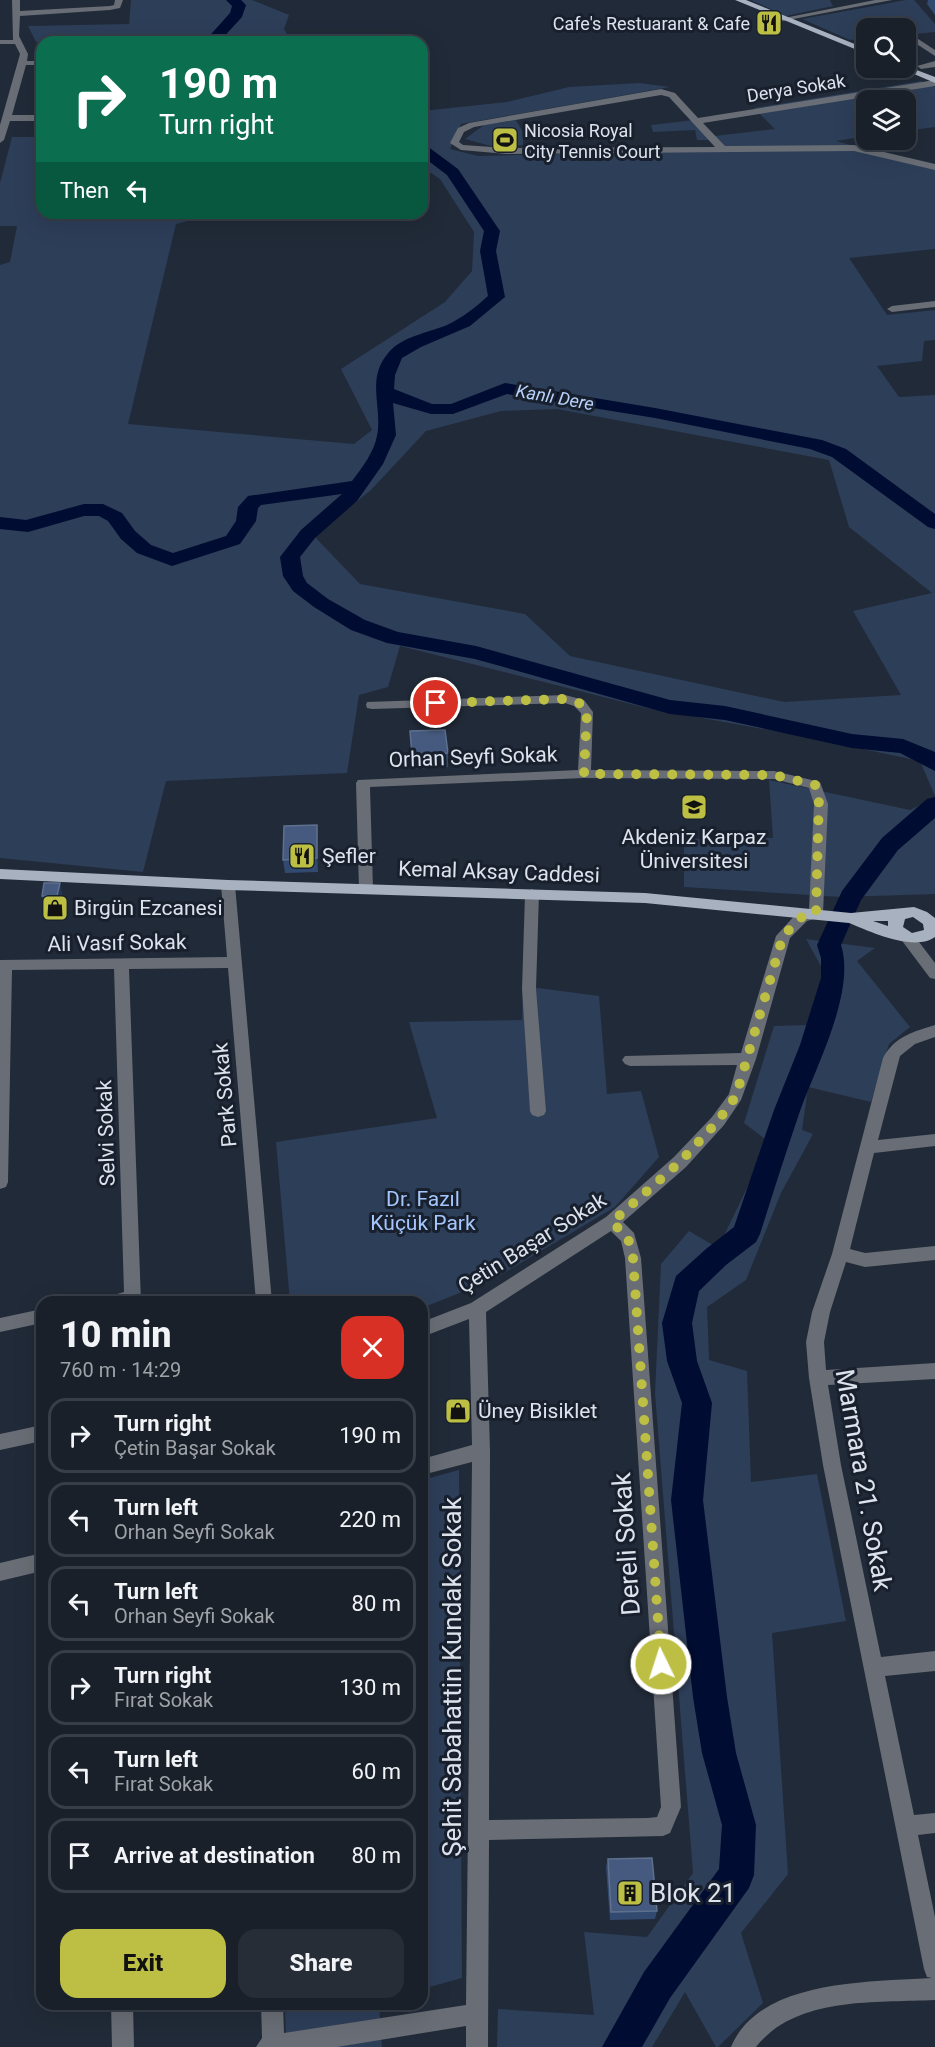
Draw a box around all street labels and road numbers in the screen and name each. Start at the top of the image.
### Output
street label: Derya Sokak [745,70,848,106]
street label: Orhan Seyfi Sokak [388,742,558,772]
street label: Kemal Aksay Caddesi [398,856,600,888]
street label: Ali Vasıf Sokak [47,930,187,956]
street label: Park Sokak [208,1041,242,1148]
street label: Selvi Sokak [92,1079,120,1187]
street label: Çetin Başar Sokak [454,1188,611,1298]
street label: Marmara 21. Sokak [830,1367,898,1594]
street label: Dereli Sokak [606,1471,646,1616]
street label: Şehit Sabahattin Kundak Sokak [437,1496,467,1857]

